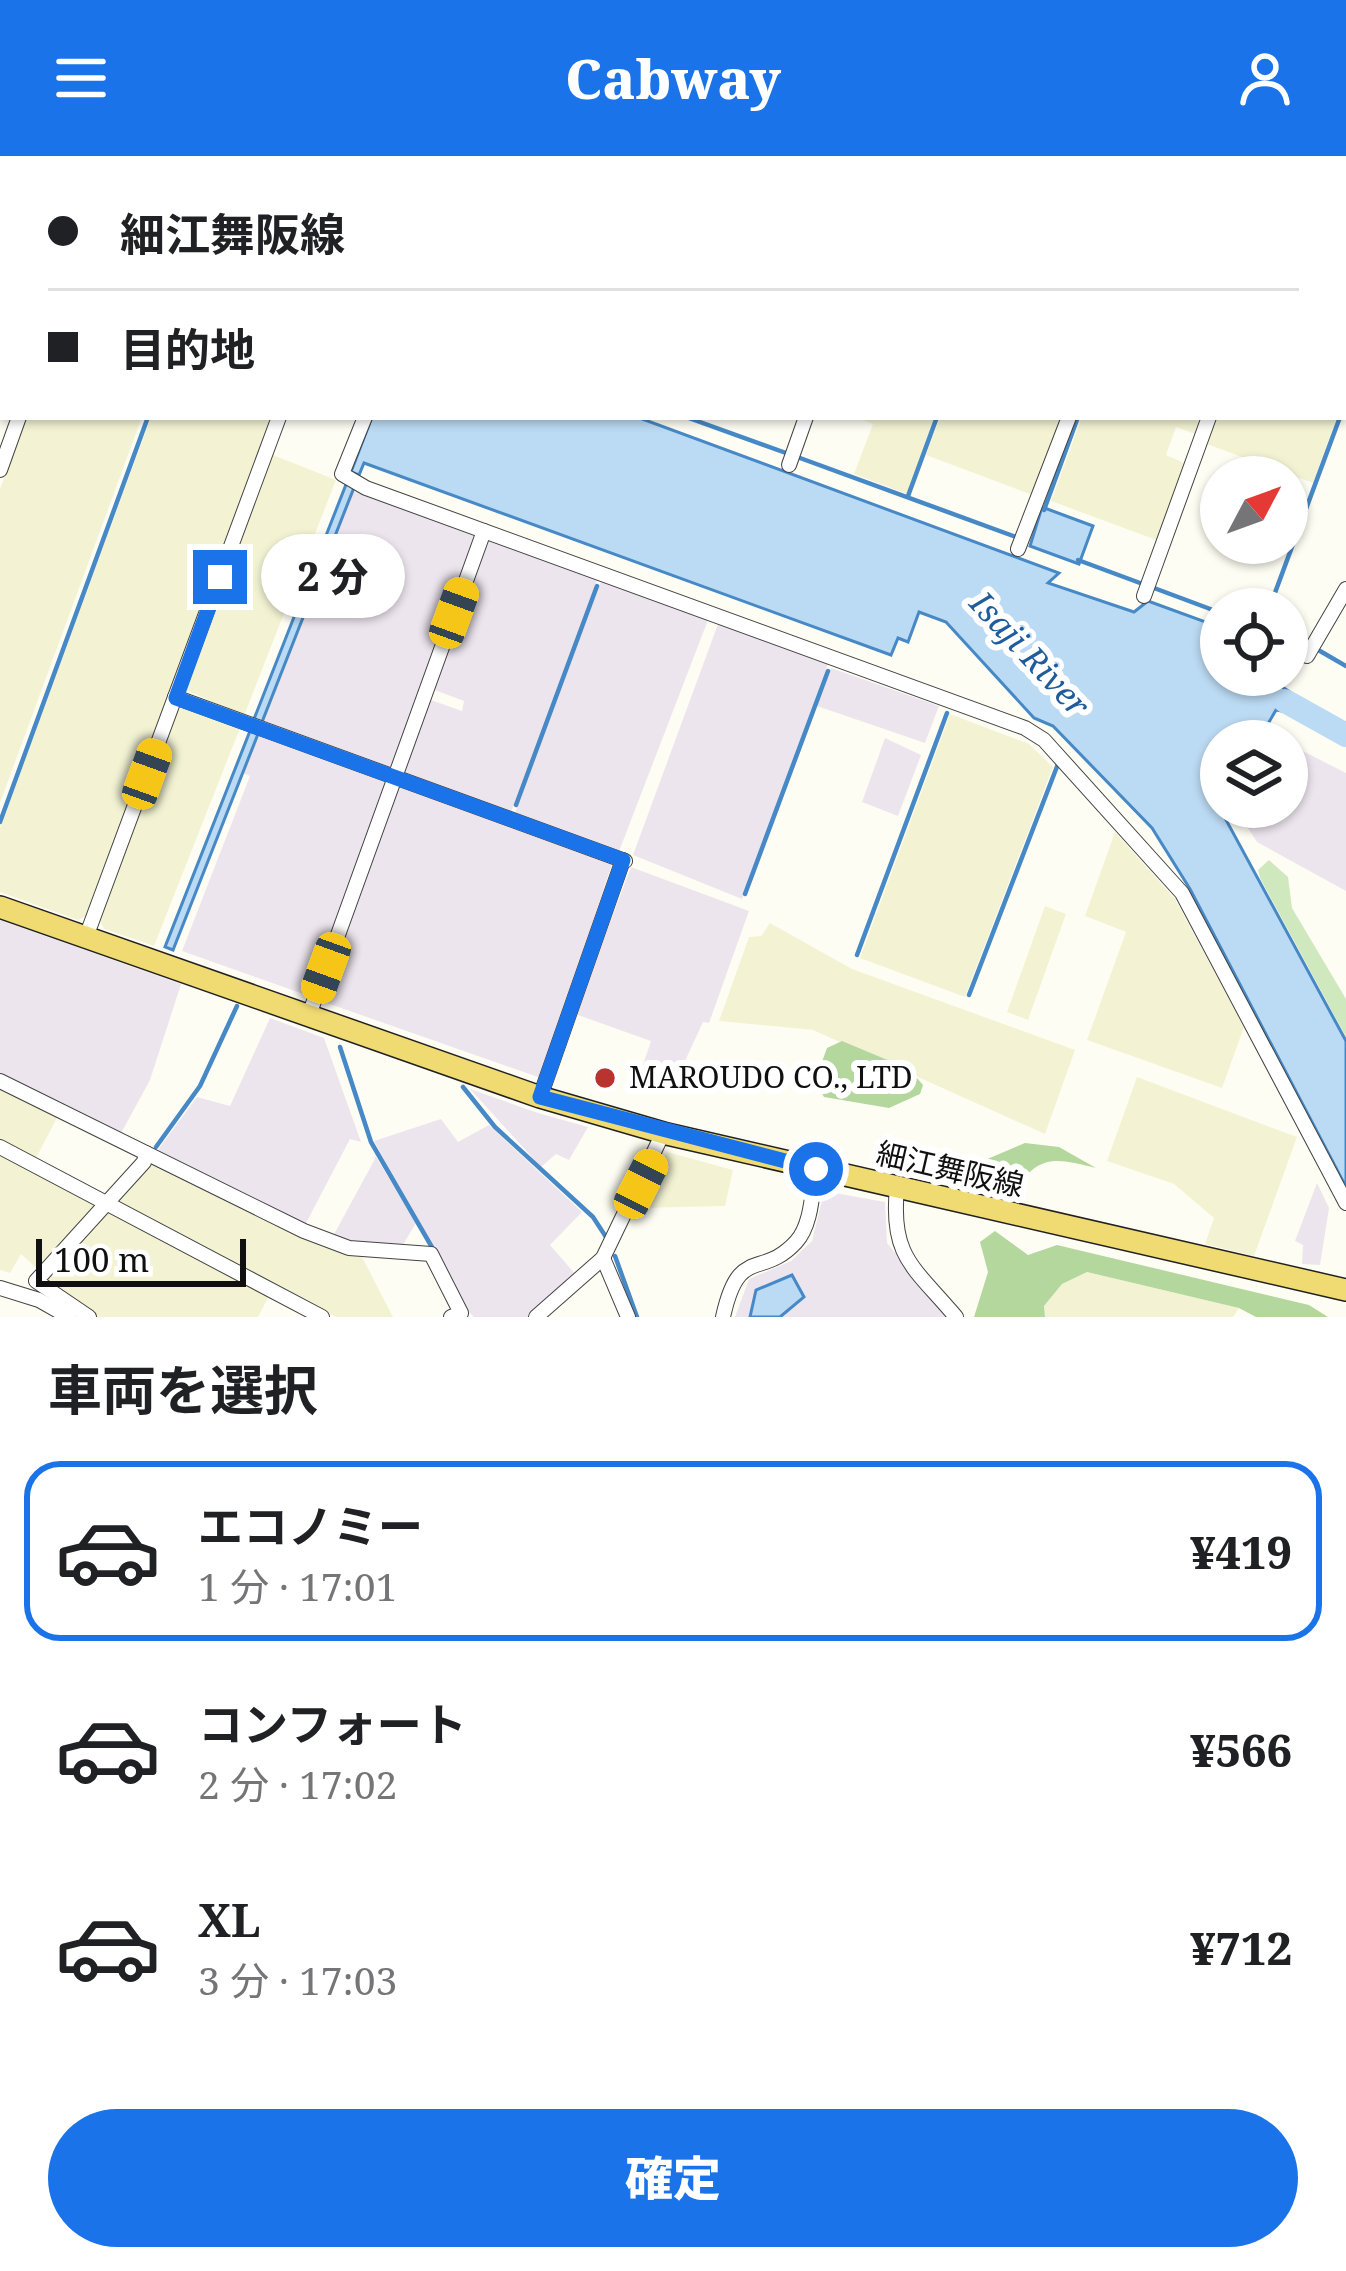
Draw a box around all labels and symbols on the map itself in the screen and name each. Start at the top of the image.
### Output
north arrow [1200,456,1308,564]
callout: 2 分 [262,535,406,619]
route end [193,550,247,604]
car [425,573,483,653]
water label: Isaji River [960,580,1100,727]
car [118,734,176,814]
car [297,928,355,1008]
place label: MAROUDO CO., LTD [629,1056,913,1097]
marker: MAROUDO CO., LTD [592,1065,618,1091]
street label: 細江舞阪線 [873,1132,1028,1205]
route start [789,1142,843,1196]
car [609,1144,673,1224]
scale bar [36,1233,246,1286]

